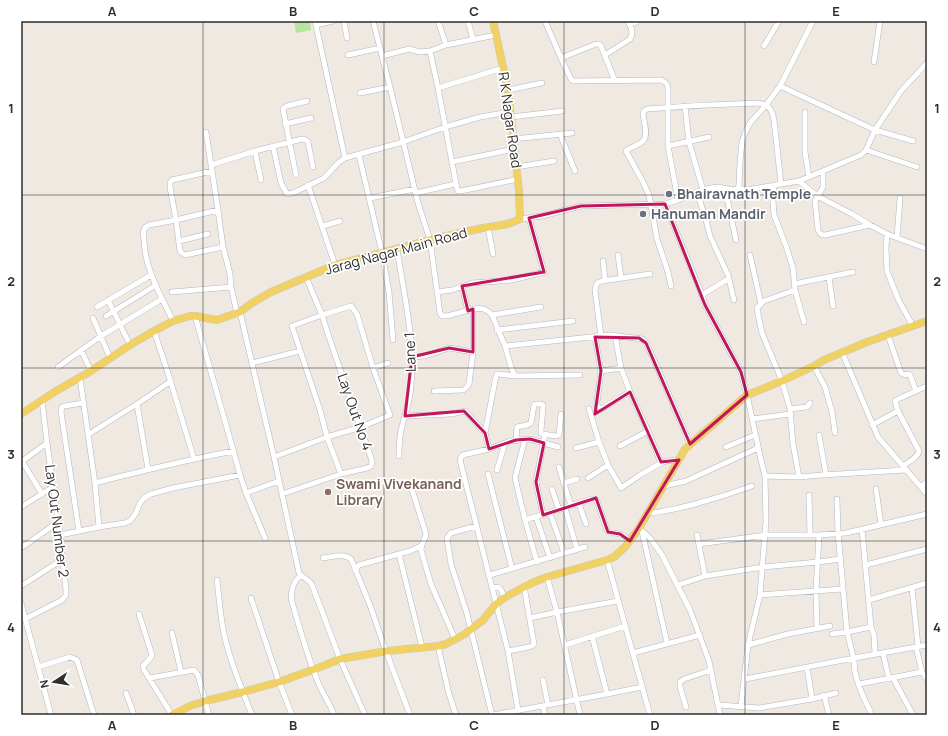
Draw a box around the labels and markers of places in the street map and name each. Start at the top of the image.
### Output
place label: Bhairavnath Temple [677,184,811,203]
marker: Bhairavnath Temple [664,189,674,199]
place label: Hanuman Mandir [651,204,766,223]
marker: Hanuman Mandir [638,209,648,219]
place label: Swami Vivekanand Library [336,474,462,509]
marker: Swami Vivekanand Library [323,487,333,497]

